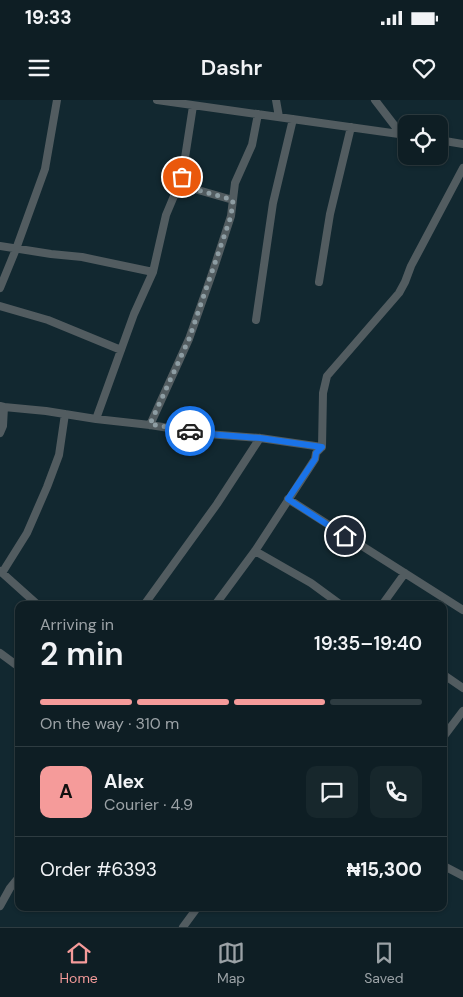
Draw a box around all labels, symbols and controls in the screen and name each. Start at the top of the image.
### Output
text: 19:33 [25,5,72,30]
text: Dashr [201,53,262,82]
icon: menu [25,54,53,82]
icon: heart [410,54,438,82]
map controls [398,115,448,165]
button: locate [398,115,448,165]
pin [161,156,203,198]
icon: bag [168,163,196,191]
courier [165,406,215,456]
icon: car [176,417,204,445]
pin [324,515,366,557]
icon: home [331,522,359,550]
text: Arriving in [40,614,114,635]
text: 19:35–19:40 [314,631,422,656]
text: 2 min [40,633,124,675]
text: On the way · 310 m [40,713,179,734]
button: chat [306,766,358,818]
button: phone [370,766,422,818]
text: Alex [104,769,144,794]
text: A [59,779,73,804]
text: Courier · 4.9 [104,794,193,815]
text: Order #6393 [40,857,157,882]
text: ₦15,300 [347,857,422,882]
tab: Home [60,939,98,987]
tab: Map [217,939,245,987]
tab: Saved [364,939,403,987]

